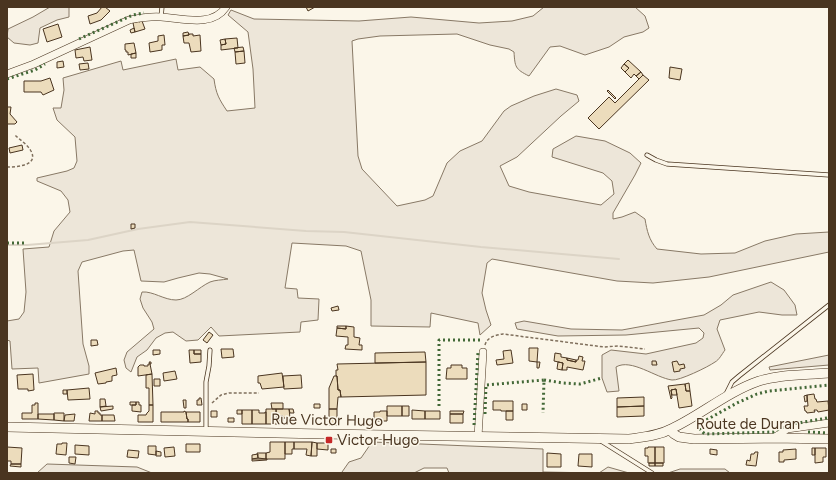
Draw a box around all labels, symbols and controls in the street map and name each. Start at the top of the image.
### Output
street label: Rue Victor Hugo [271,410,383,430]
street label: Route de Duran [696,415,800,433]
place label: Victor Hugo [337,431,420,449]
marker: Victor Hugo [324,435,334,445]

